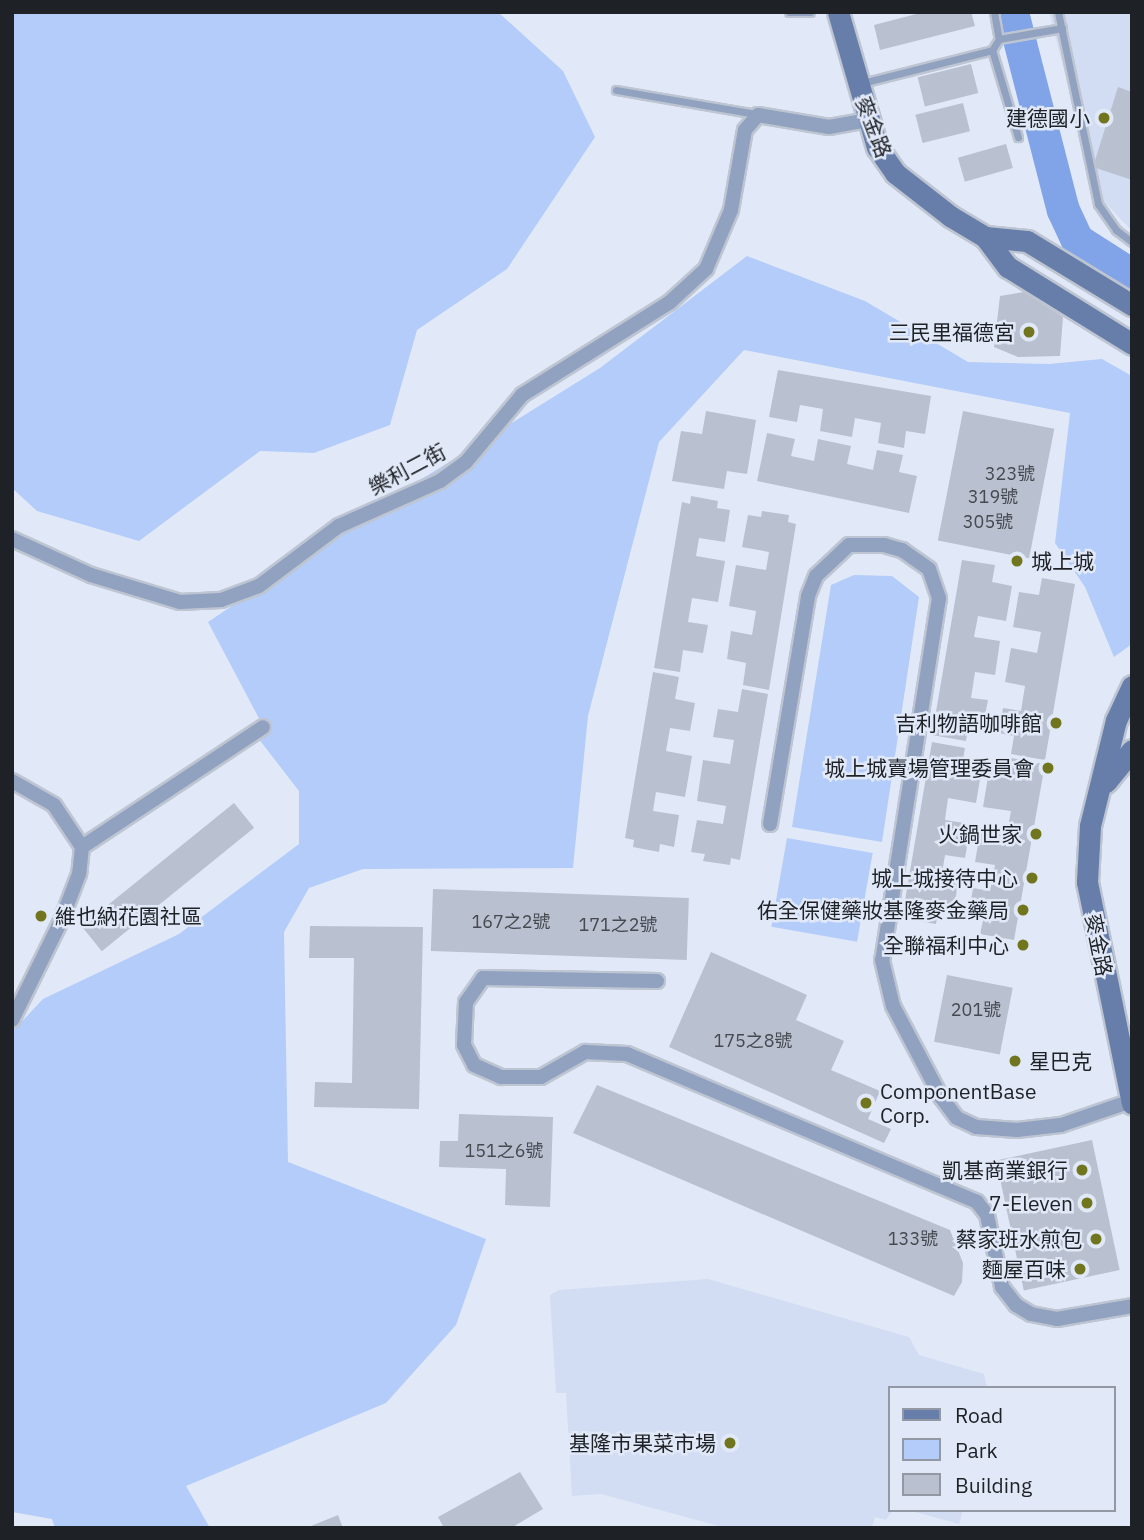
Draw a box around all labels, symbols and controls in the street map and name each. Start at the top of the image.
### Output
street label: 麥金路 [851,93,897,161]
place label: 建德國小 [1006,105,1090,131]
marker: 建德國小 [1096,110,1112,126]
place label: 三民里福德宮 [889,319,1015,345]
marker: 三民里福德宮 [1021,324,1037,340]
street label: 樂利二街 [364,438,450,500]
house number: 323號 [985,463,1035,485]
house number: 319號 [968,486,1018,508]
house number: 305號 [963,511,1013,533]
place label: 城上城 [1031,548,1094,574]
marker: 城上城 [1009,553,1025,569]
place label: 吉利物語咖啡館 [895,710,1042,736]
marker: 吉利物語咖啡館 [1048,715,1064,731]
place label: 城上城賣場管理委員會 [824,755,1034,781]
marker: 城上城賣場管理委員會 [1040,760,1056,776]
place label: 火鍋世家 [938,821,1022,847]
marker: 火鍋世家 [1028,826,1044,842]
place label: 城上城接待中心 [871,865,1018,891]
marker: 城上城接待中心 [1024,870,1040,886]
place label: 佑全保健藥妝基隆麥金藥局 [757,897,1009,923]
marker: 佑全保健藥妝基隆麥金藥局 [1015,902,1031,918]
place label: 維也納花園社區 [55,903,202,929]
marker: 維也納花園社區 [33,908,49,924]
house number: 167之2號 [471,911,551,933]
street label: 麥金路 [1081,912,1117,978]
house number: 171之2號 [578,914,658,936]
place label: 全聯福利中心 [883,932,1009,958]
marker: 全聯福利中心 [1015,937,1031,953]
house number: 201號 [951,999,1001,1021]
house number: 175之8號 [713,1030,793,1052]
place label: 星巴克 [1029,1048,1092,1074]
marker: 星巴克 [1007,1053,1023,1069]
place label: ComponentBase Corp. [880,1078,1037,1128]
marker: ComponentBase Corp. [858,1095,874,1111]
house number: 151之6號 [464,1140,544,1162]
place label: 凱基商業銀行 [942,1157,1068,1183]
marker: 凱基商業銀行 [1074,1162,1090,1178]
place label: 7-Eleven [989,1190,1073,1216]
marker: 7-Eleven [1079,1195,1095,1211]
place label: 蔡家班水煎包 [956,1226,1082,1252]
house number: 133號 [888,1228,938,1250]
marker: 蔡家班水煎包 [1088,1231,1104,1247]
place label: 麵屋百味 [982,1256,1066,1282]
marker: 麵屋百味 [1072,1261,1088,1277]
legend [888,1386,1116,1512]
text: Road [955,1401,1003,1429]
place label: 基隆市果菜市場 [569,1430,716,1456]
marker: 基隆市果菜市場 [722,1435,738,1451]
text: Park [955,1436,998,1464]
text: Building [955,1471,1032,1499]

